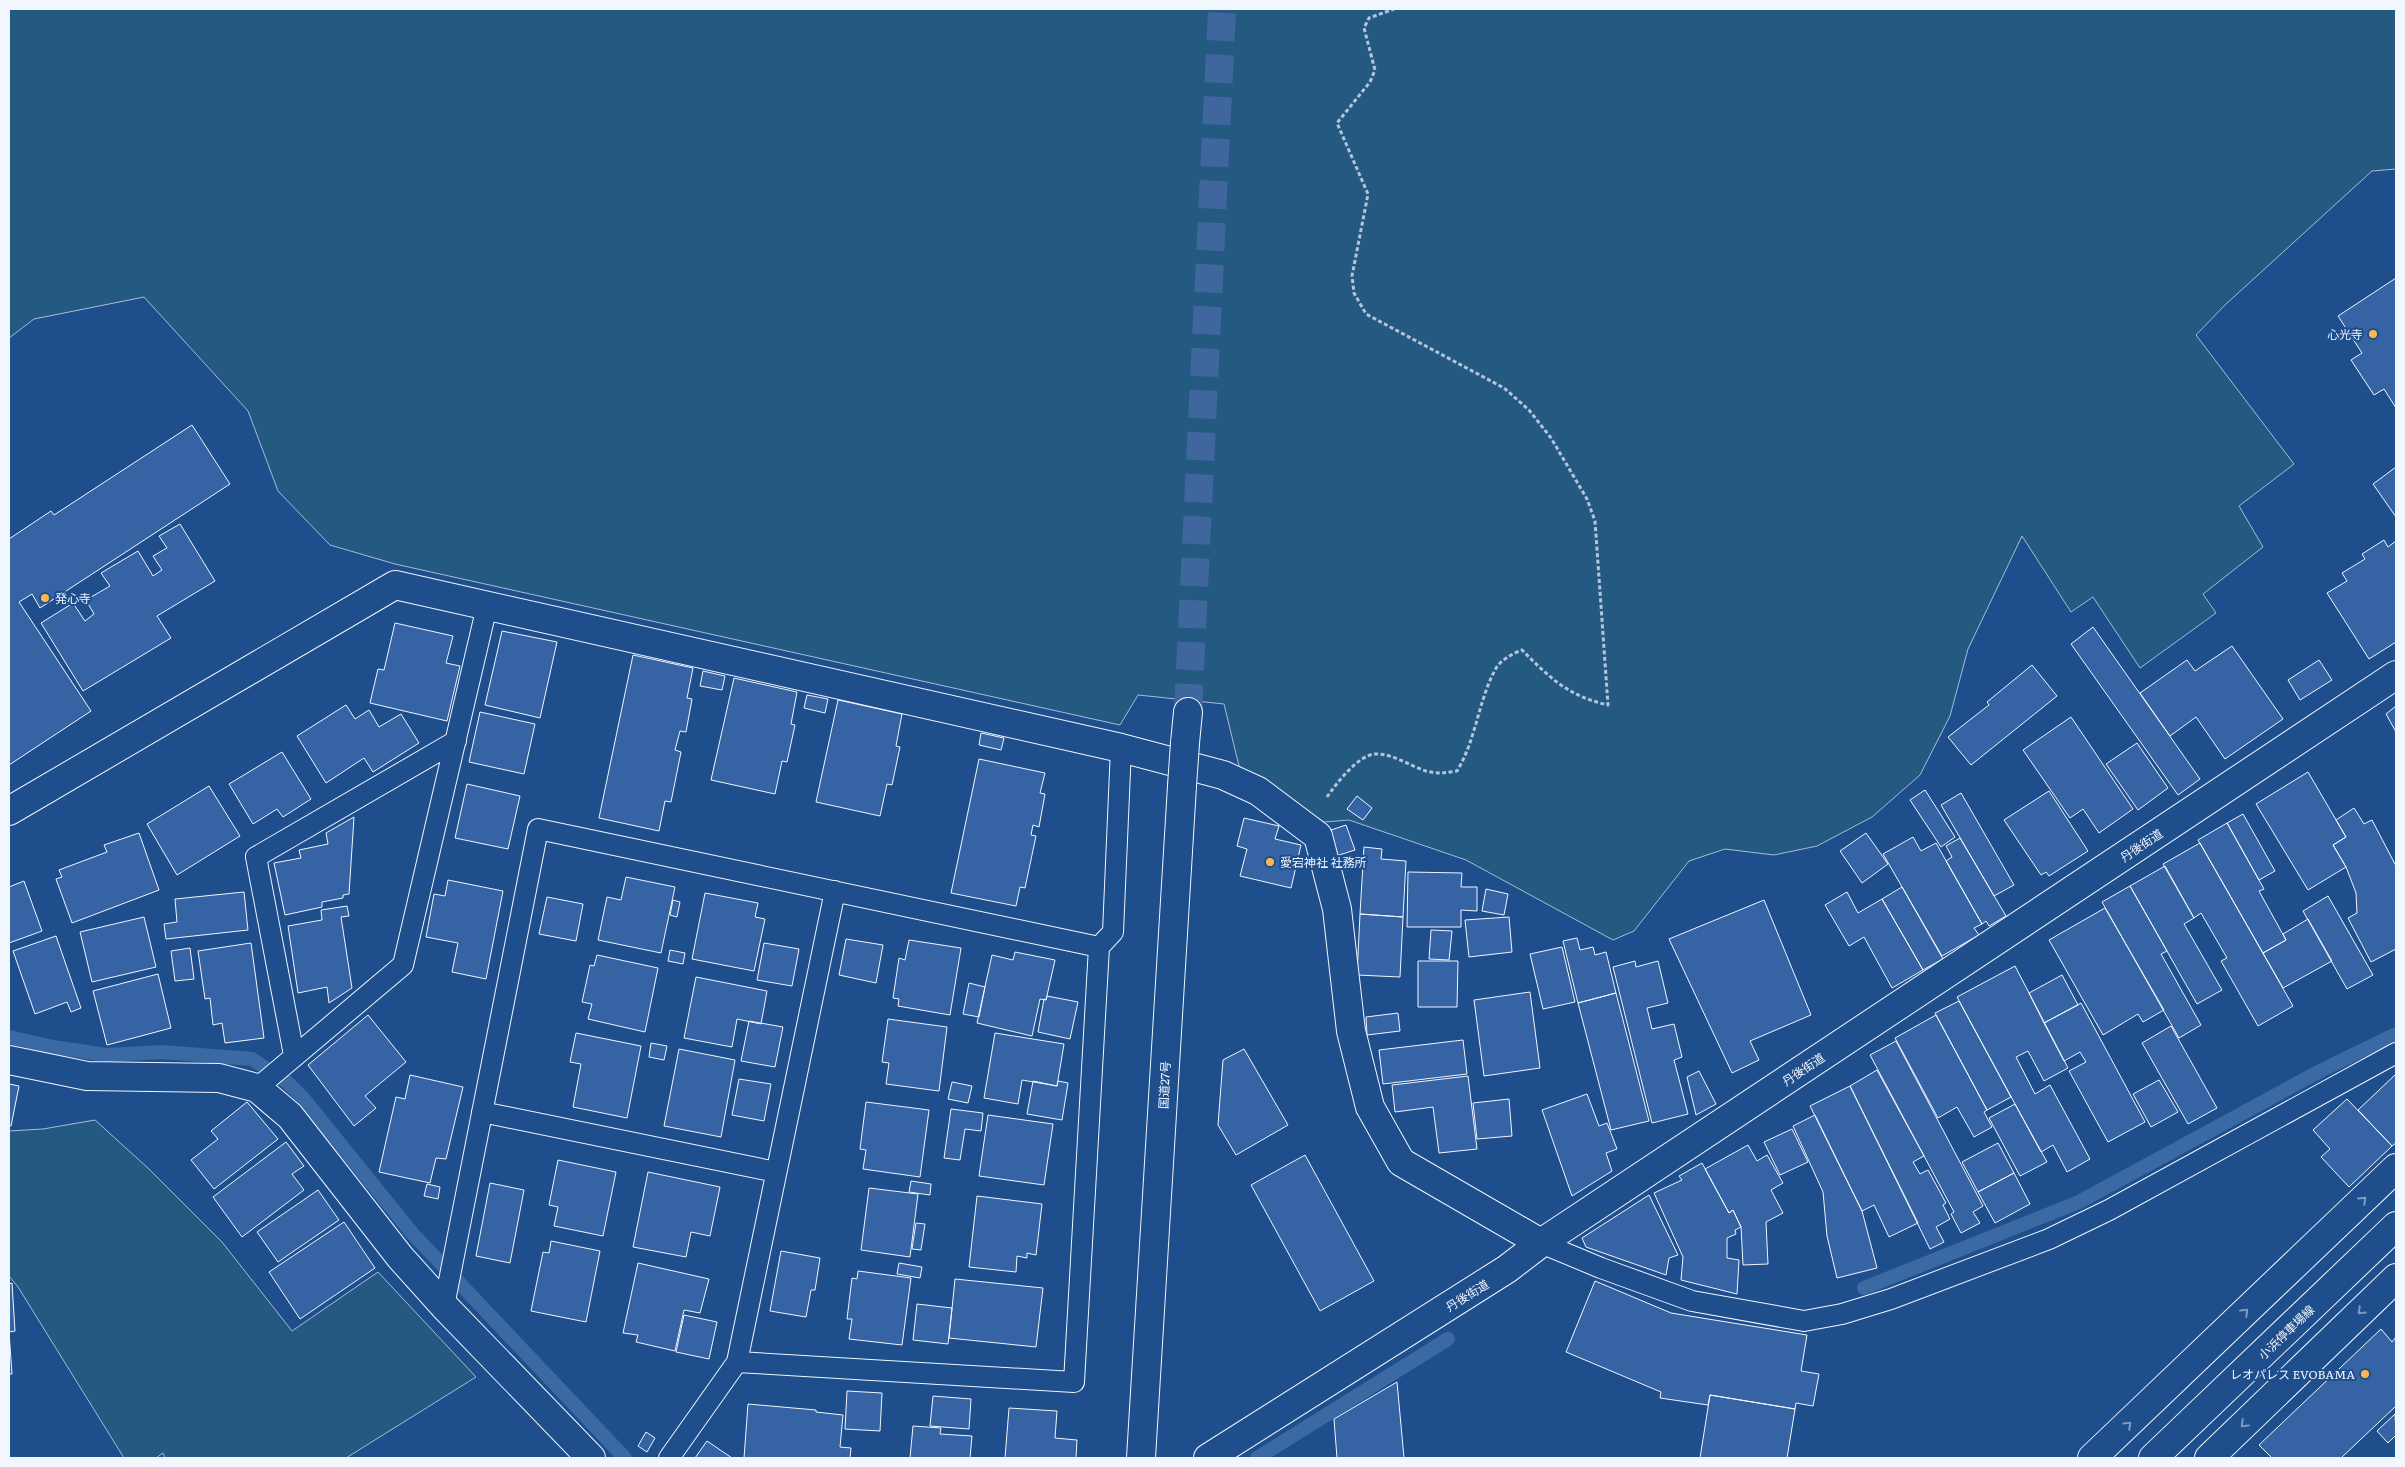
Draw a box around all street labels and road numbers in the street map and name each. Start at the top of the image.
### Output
street label: 丹後街道 [2116,824,2166,866]
street label: 丹後街道 [1778,1048,1828,1090]
street label: 国道27号 [1154,1061,1174,1109]
street label: 丹後街道 [1442,1275,1492,1315]
street label: 小浜停車場線 [2254,1301,2318,1363]

